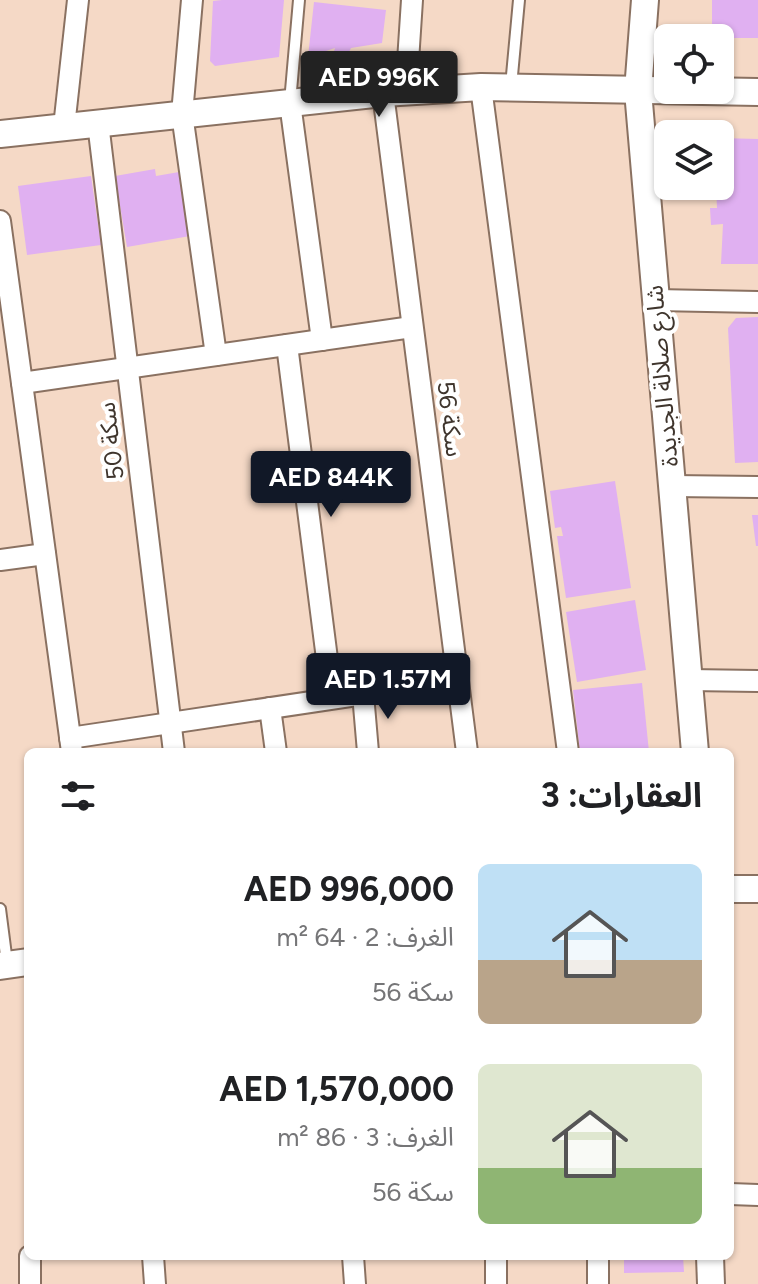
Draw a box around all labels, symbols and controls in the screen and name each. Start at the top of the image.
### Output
map controls [654,24,734,200]
button: locate [654,24,734,104]
pin: AED 996K [296,51,462,119]
text: AED 996K [319,61,439,93]
button: layers [654,120,734,200]
street label: شارع صلالة الجديدة [639,284,687,468]
street label: سكة 56 [431,379,470,458]
street label: سكة 50 [91,401,130,481]
pin: AED 844K [248,451,414,519]
text: AED 844K [269,461,393,493]
pin: AED 1.57M [296,653,480,721]
text: AED 1.57M [324,663,452,695]
icon: filters [56,774,100,818]
text: العقارات: 3 [541,775,702,816]
text: AED 996,000 [244,869,454,910]
icon: home [542,896,638,992]
text: الغرف: 2 · 64 m² [277,921,454,953]
text: سكة 56 [372,976,454,1008]
text: AED 1,570,000 [219,1069,454,1110]
icon: home [542,1096,638,1192]
text: الغرف: 3 · 86 m² [277,1121,454,1153]
text: سكة 56 [372,1176,454,1208]

